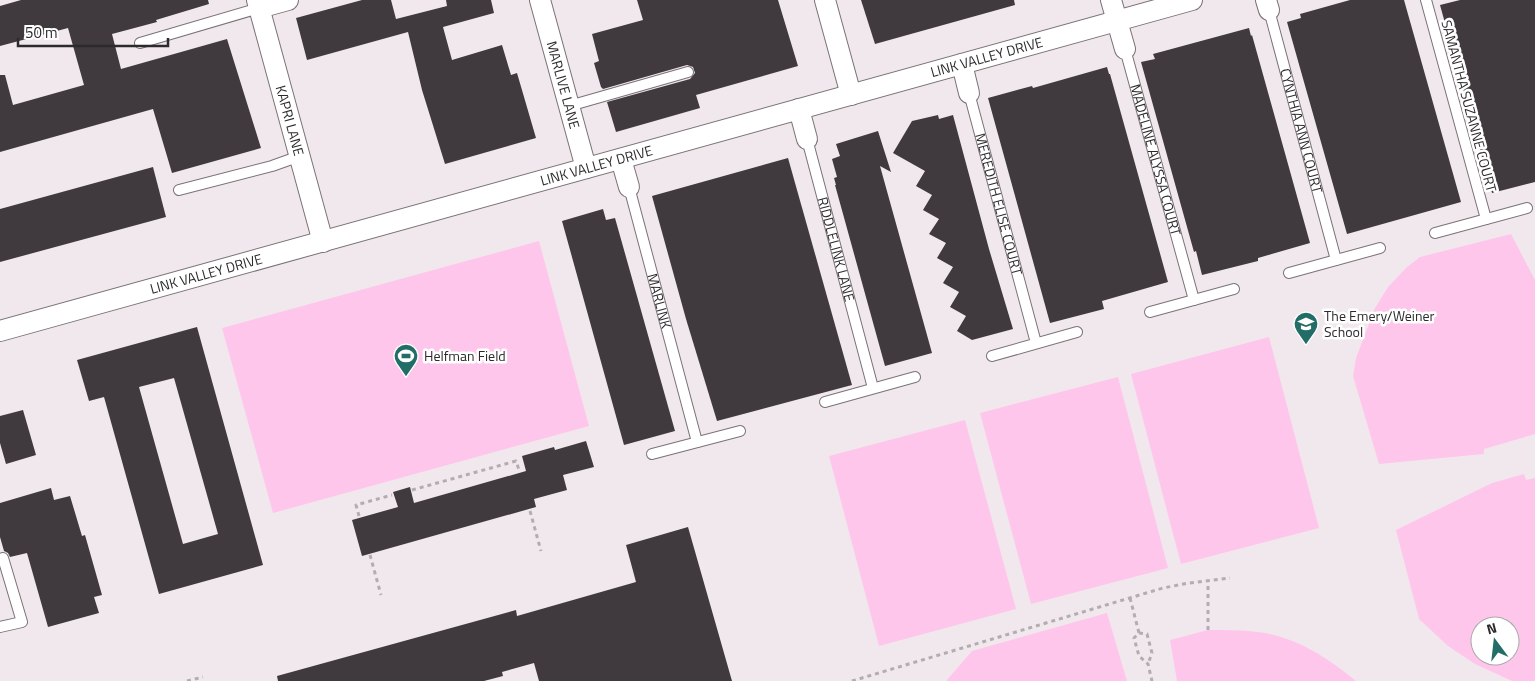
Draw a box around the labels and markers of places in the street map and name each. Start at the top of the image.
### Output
place label: The Emery/Weiner School [1324,305,1434,342]
school or university icon: The Emery/Weiner School [1293,311,1319,345]
sports icon: Helfman Field [393,343,419,377]
place label: Helfman Field [424,345,506,366]

